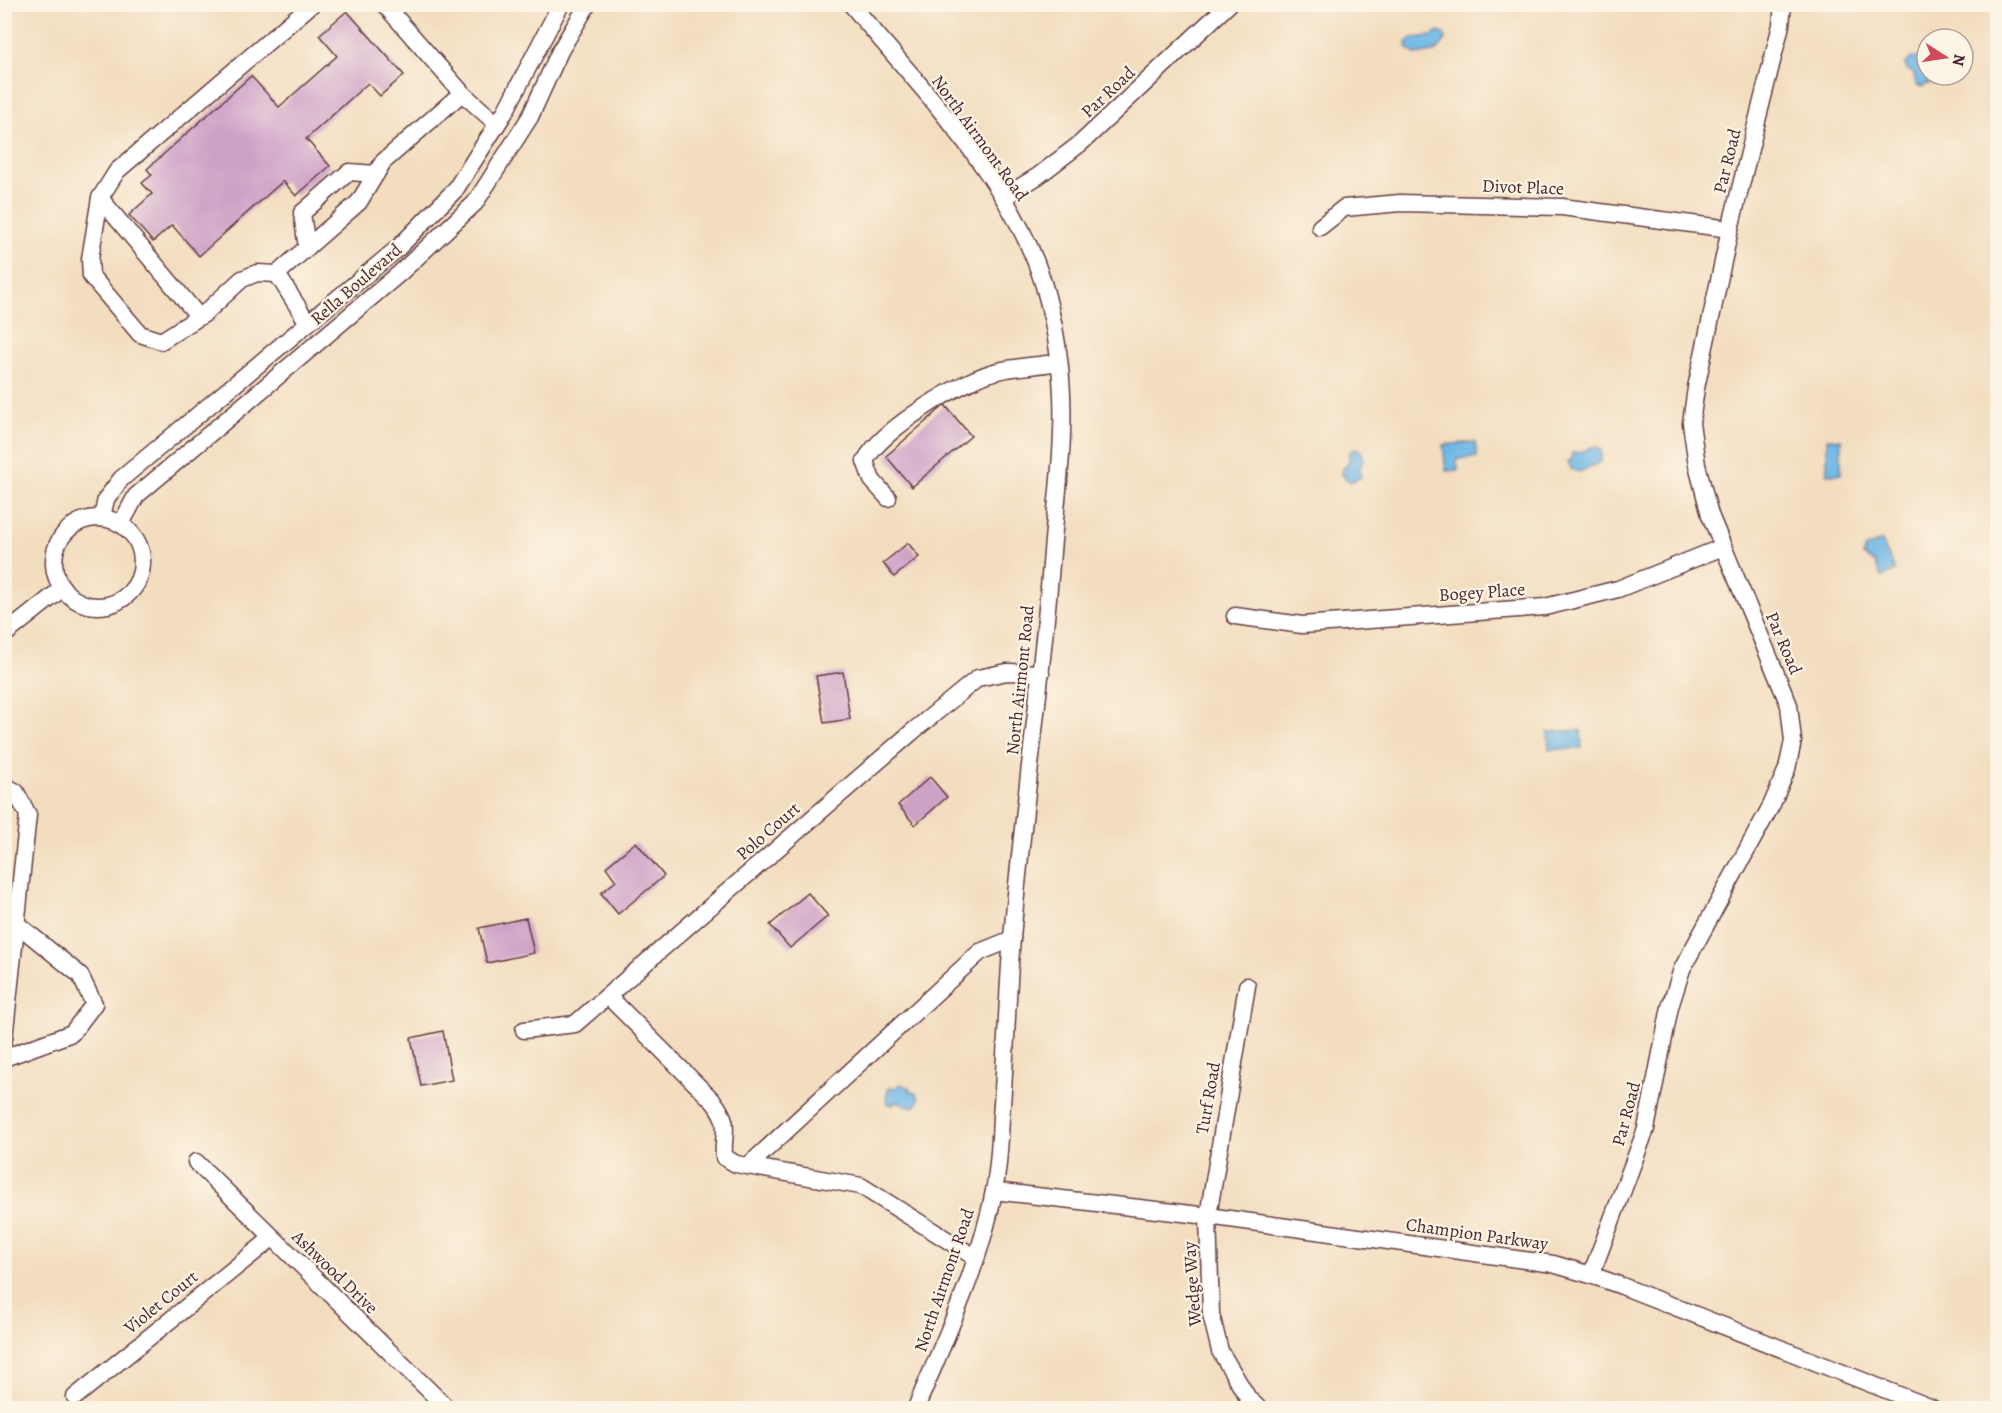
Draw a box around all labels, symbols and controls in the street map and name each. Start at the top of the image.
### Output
north arrow [1915,27,1975,87]
text: N [1947,52,1971,68]
street label: Par Road [1076,61,1141,123]
street label: North Airmont Road [926,70,1034,206]
street label: Par Road [1707,126,1747,196]
street label: Divot Place [1482,174,1564,200]
street label: Rella Boulevard [305,238,407,330]
street label: Bogey Place [1438,577,1526,607]
street label: North Airmont Road [1000,604,1040,756]
street label: Par Road [1760,608,1808,678]
street label: Polo Court [731,797,805,865]
street label: Turf Road [1190,1060,1226,1136]
street label: Par Road [1606,1079,1646,1149]
street label: North Airmont Road [908,1205,980,1355]
street label: Champion Parkway [1404,1212,1551,1256]
street label: Ashwood Drive [286,1224,383,1319]
street label: Wedge Way [1177,1240,1207,1328]
street label: Violet Court [118,1265,203,1340]

